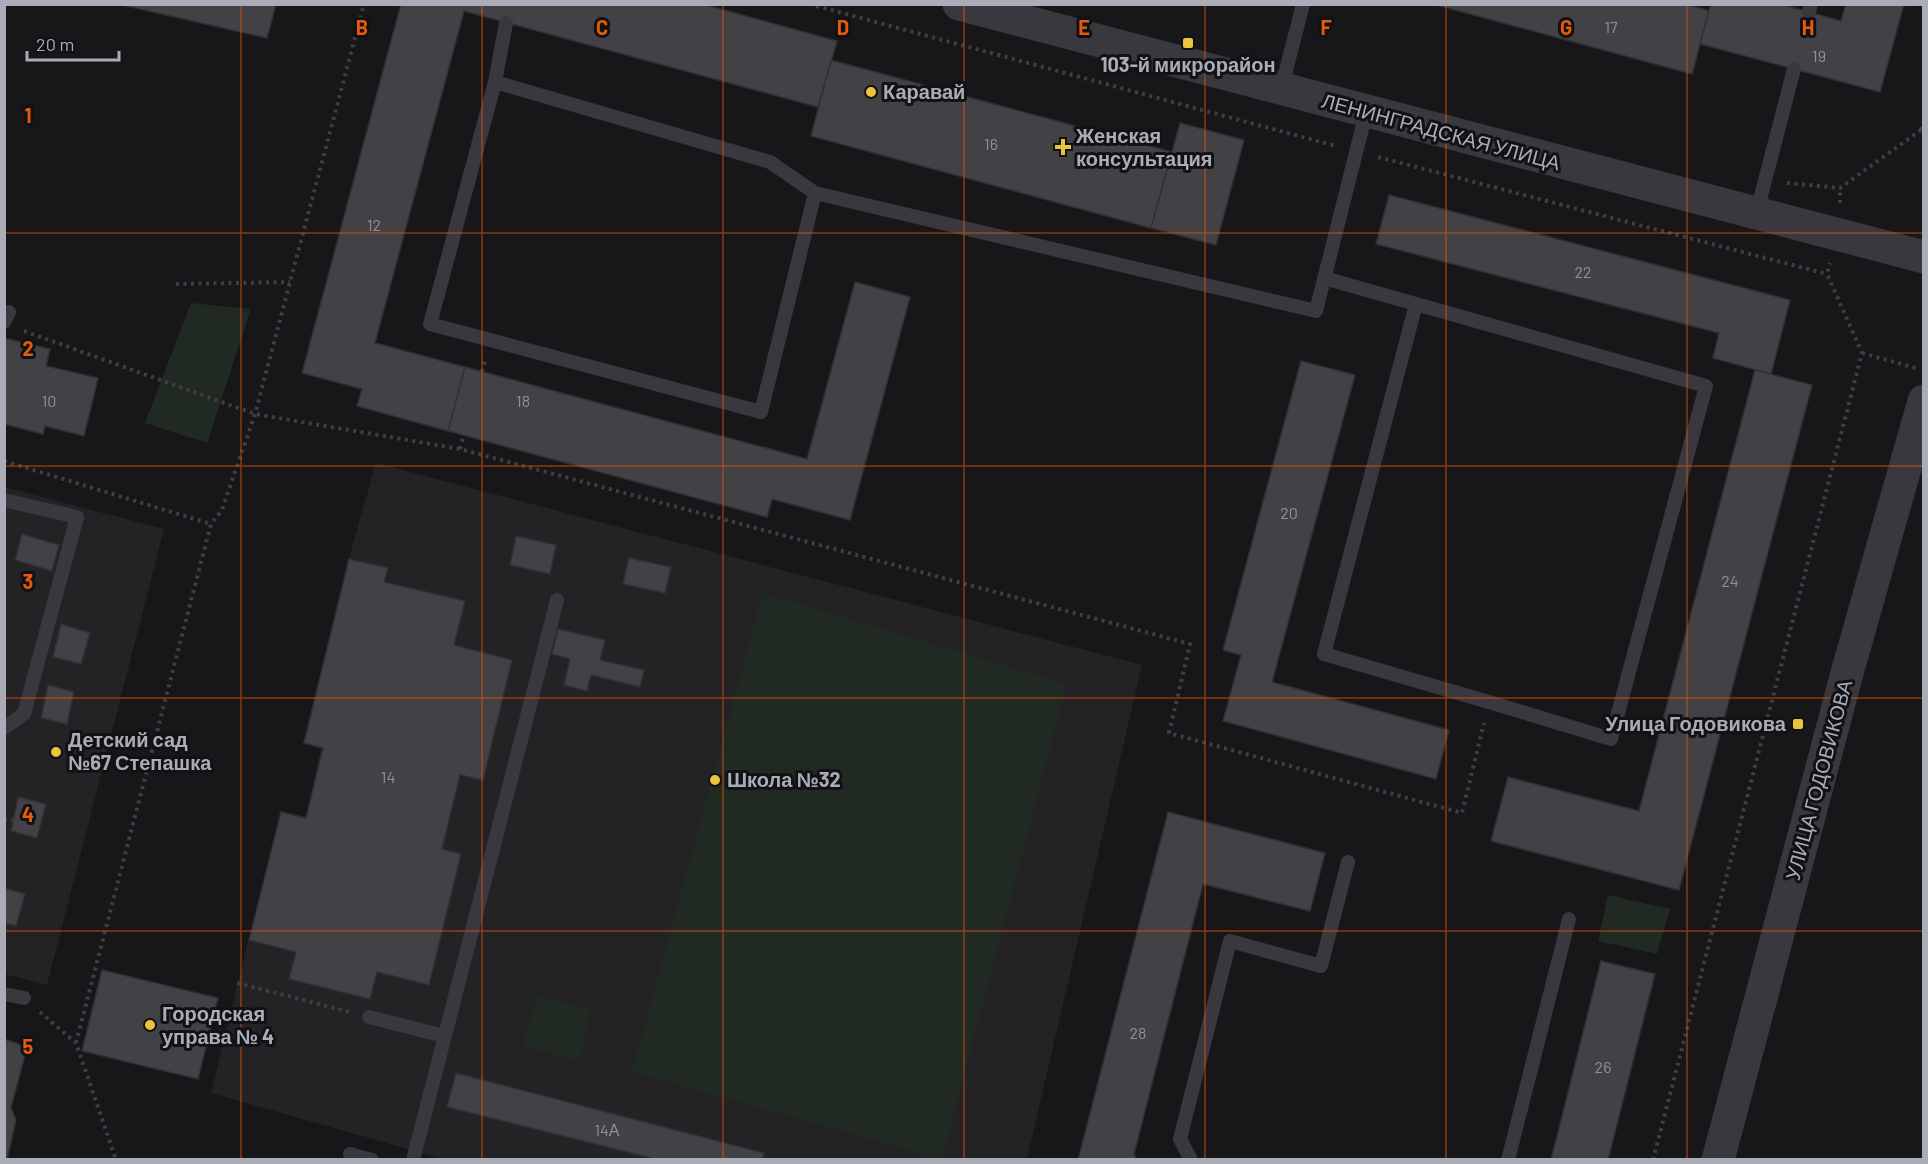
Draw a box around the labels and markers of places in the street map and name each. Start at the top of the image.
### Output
marker: 103-й микрорайон [1181,36,1195,50]
place label: 103-й микрорайон [1100,52,1276,76]
place label: Каравай [883,79,965,103]
marker: Каравай [864,85,878,99]
place label: Женская консультация [1075,123,1212,170]
marker: Женская консультация [1054,138,1072,156]
place label: Улица Годовикова [1605,711,1787,735]
marker: Улица Годовикова [1791,717,1805,731]
place label: Детский сад №67 Степашка [68,727,212,774]
marker: Детский сад №67 Степашка [49,745,63,759]
place label: Школа №32 [727,767,841,791]
marker: Школа №32 [708,773,722,787]
place label: Городская управа № 4 [162,1001,274,1048]
marker: Городская управа № 4 [143,1018,157,1032]

